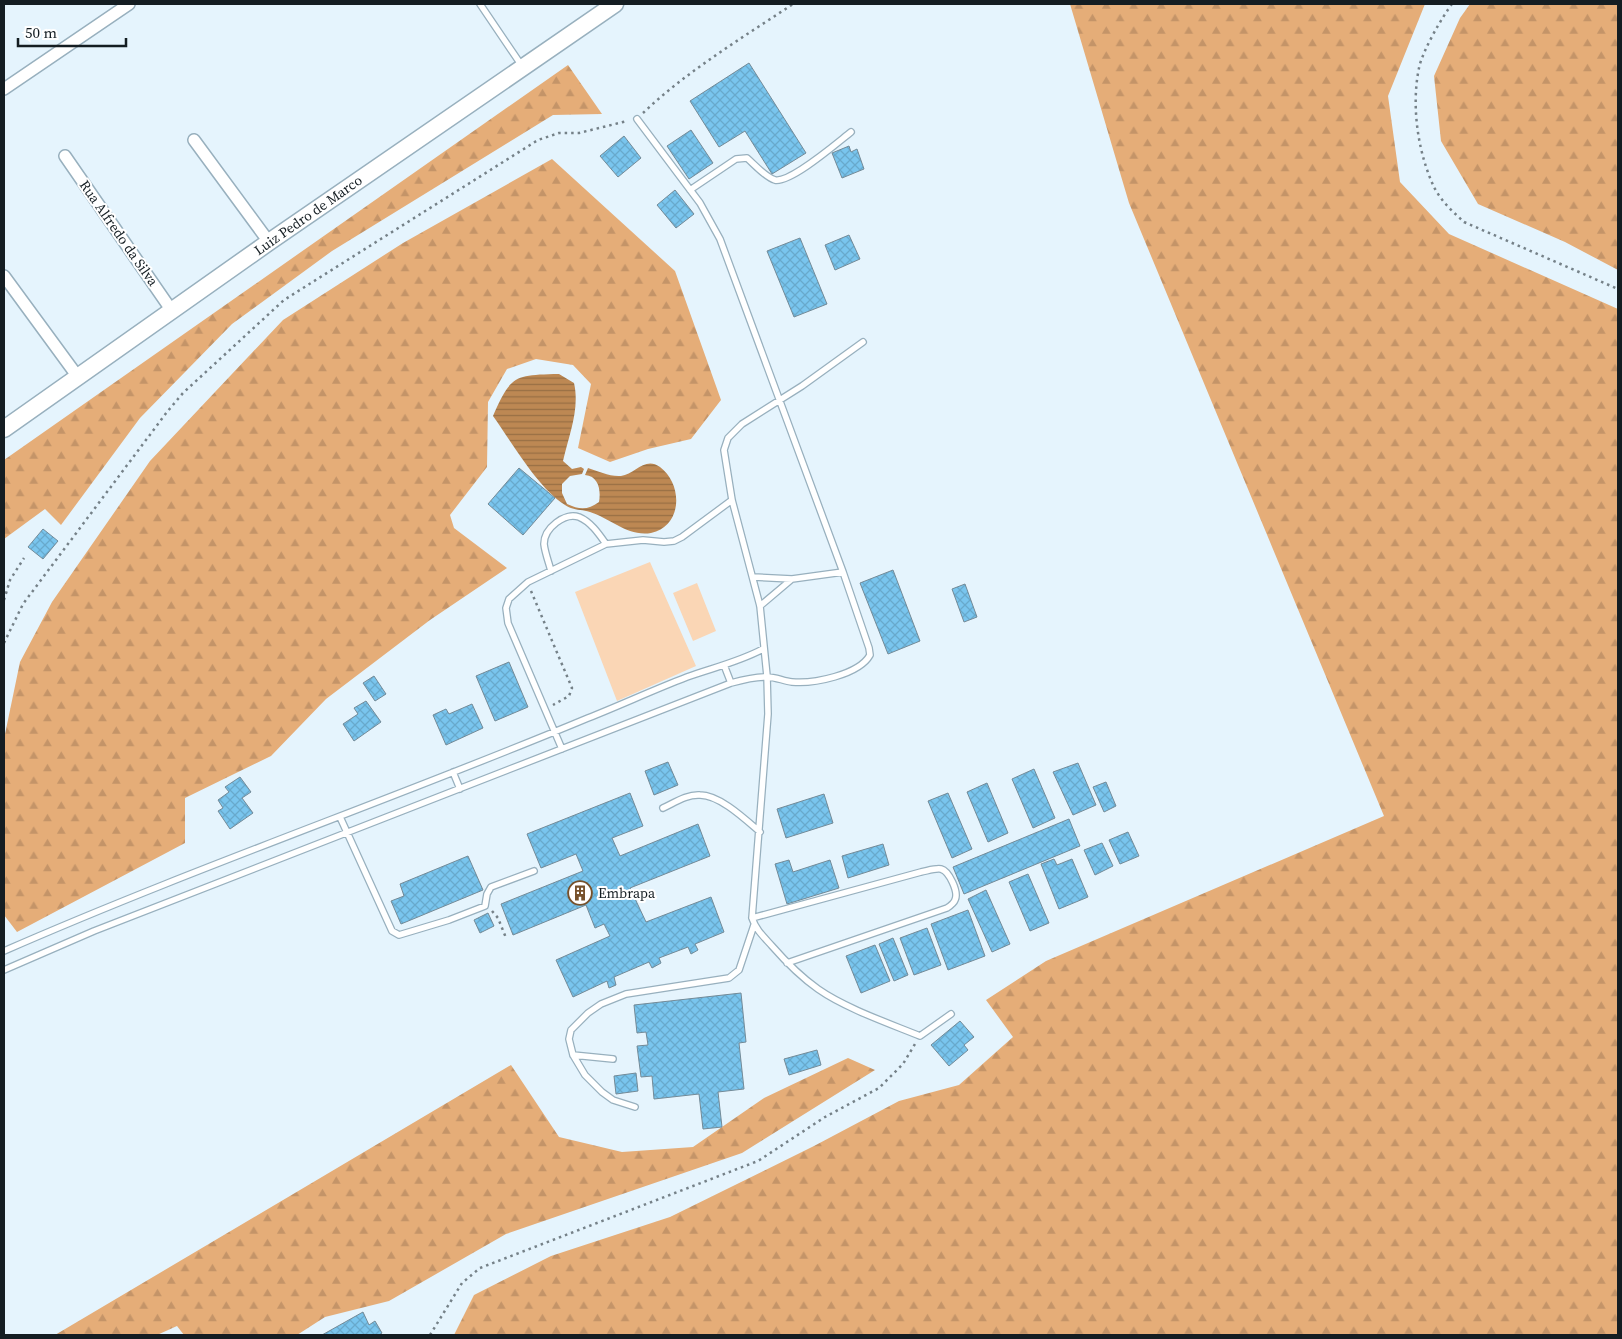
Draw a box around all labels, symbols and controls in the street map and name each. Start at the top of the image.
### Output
scale bar [18,15,125,47]
text: 50 m [25,22,57,43]
street label: Luiz Pedro de Marco [250,170,366,260]
street label: Rua Alfredo da Silva [75,176,164,291]
building icon: Embrapa [567,880,593,906]
place label: Embrapa [598,883,656,903]

